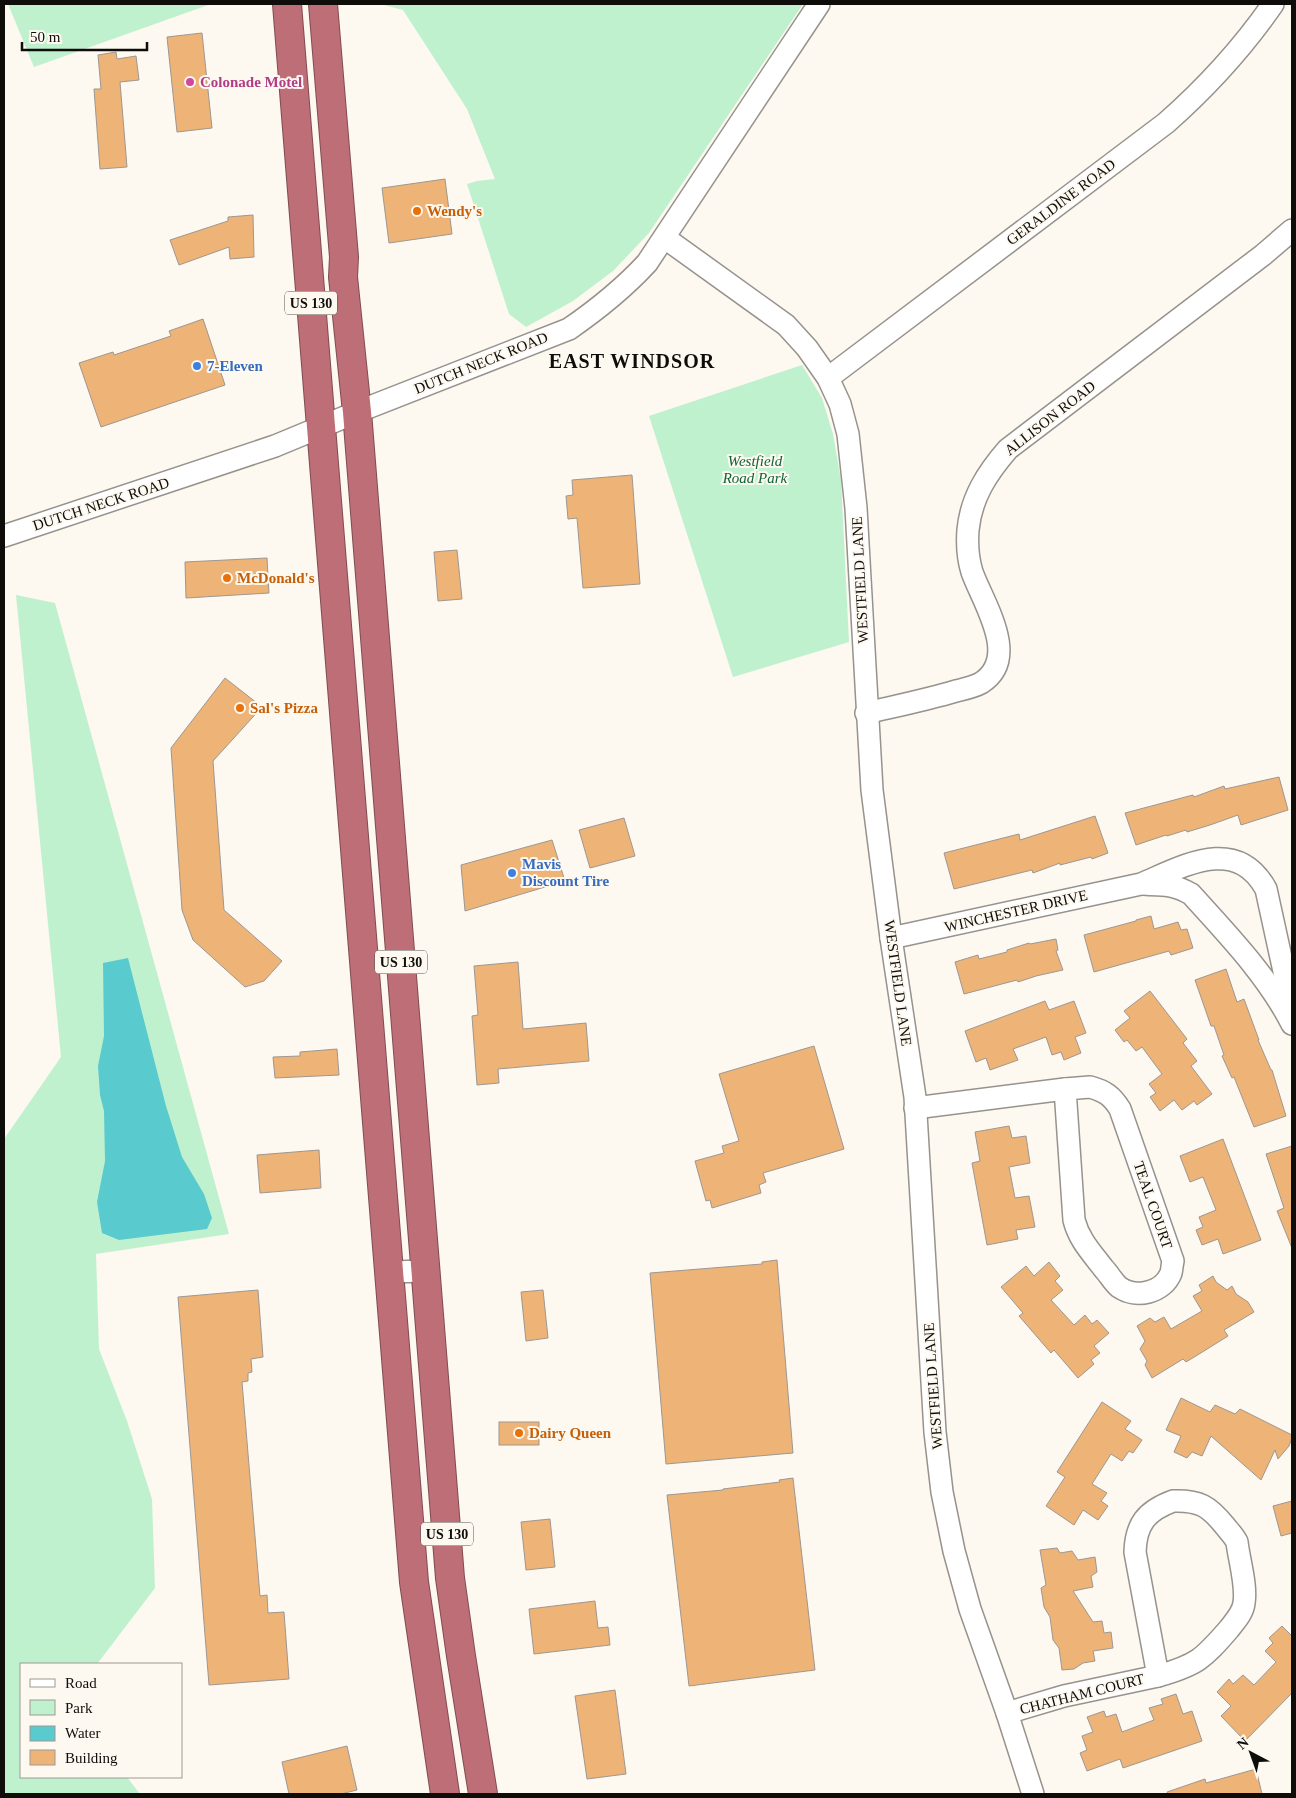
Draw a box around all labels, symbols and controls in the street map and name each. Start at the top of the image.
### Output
scale bar [22,20,148,52]
text: 50 m [30,29,61,45]
place label: Colonade Motel [200,74,302,90]
marker: Colonade Motel [184,76,196,88]
street label: GERALDINE ROAD [1003,156,1119,248]
place label: Wendy's [427,203,482,219]
marker: Wendy's [411,205,423,217]
road number: US 130 [285,292,337,314]
street label: DUTCH NECK ROAD [412,329,550,397]
district label: EAST WINDSOR [549,350,715,372]
place label: 7-Eleven [207,358,263,374]
marker: 7-Eleven [191,360,203,372]
street label: ALLISON ROAD [1002,378,1099,458]
park label: Westfield Road Park [722,453,788,486]
street label: DUTCH NECK ROAD [31,474,171,534]
street label: WESTFIELD LANE [849,516,871,644]
place label: McDonald's [237,570,315,586]
marker: McDonald's [221,572,233,584]
place label: Sal's Pizza [250,700,318,716]
marker: Sal's Pizza [234,702,246,714]
place label: Mavis Discount Tire [522,856,609,889]
marker: Mavis Discount Tire [506,867,518,879]
street label: WINCHESTER DRIVE [943,887,1089,935]
street label: WESTFIELD LANE [881,919,915,1047]
road number: US 130 [375,950,427,974]
street label: TEAL COURT [1131,1159,1175,1251]
street label: WESTFIELD LANE [921,1322,945,1450]
place label: Dairy Queen [529,1425,612,1441]
marker: Dairy Queen [513,1427,525,1439]
road number: US 130 [421,1522,473,1546]
legend [20,1663,182,1778]
street label: CHATHAM COURT [1018,1671,1146,1717]
text: Road [65,1675,97,1691]
text: Park [65,1700,93,1716]
text: Water [65,1725,100,1741]
north arrow [1226,1728,1276,1778]
text: N [1234,1735,1252,1753]
text: Building [65,1750,118,1766]

